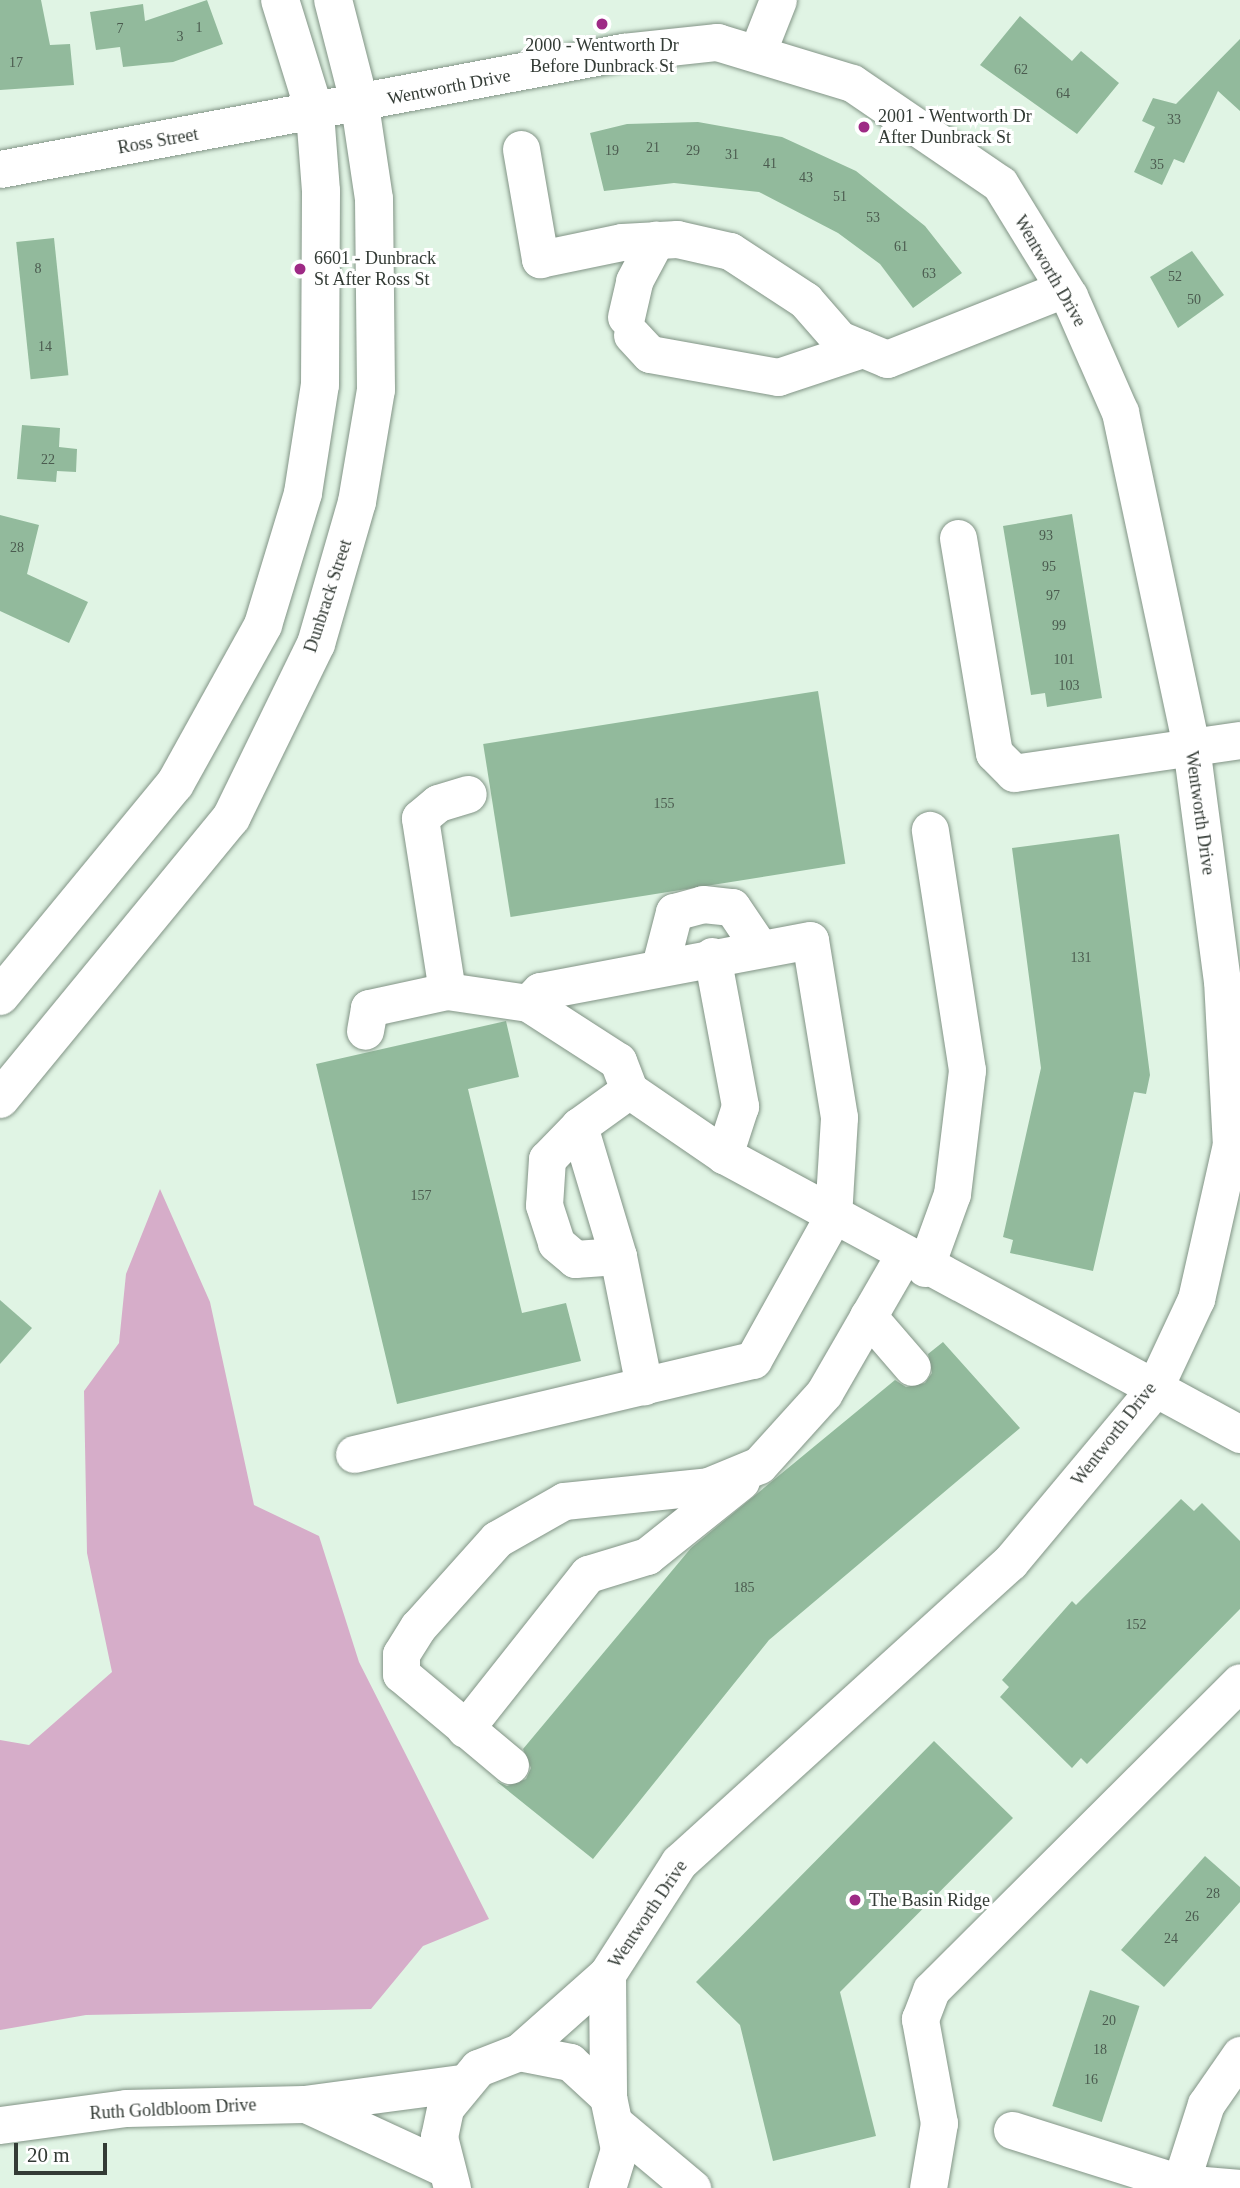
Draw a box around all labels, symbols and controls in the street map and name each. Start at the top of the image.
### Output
marker: 2000 - Wentworth Dr Before Dunbrack St [594,16,610,32]
house number: 1 [196,20,202,36]
house number: 7 [116,21,124,37]
house number: 3 [176,29,184,45]
place label: 2000 - Wentworth Dr Before Dunbrack St [525,35,679,78]
house number: 17 [9,55,23,71]
house number: 62 [1014,62,1028,78]
street label: Wentworth Drive [386,64,512,110]
house number: 64 [1056,86,1070,102]
place label: 2001 - Wentworth Dr After Dunbrack St [878,106,1032,148]
house number: 33 [1167,112,1181,128]
marker: 2001 - Wentworth Dr After Dunbrack St [856,119,872,135]
street label: Ross Street [116,123,200,159]
house number: 21 [646,140,660,156]
house number: 19 [605,143,619,159]
house number: 29 [686,143,700,159]
house number: 31 [725,147,739,163]
house number: 41 [763,156,777,172]
house number: 35 [1150,157,1164,173]
house number: 43 [799,170,813,186]
house number: 51 [833,189,847,205]
house number: 53 [866,210,880,226]
street label: Wentworth Drive [1009,211,1091,331]
house number: 61 [894,239,908,255]
place label: 6601 - Dunbrack St After Ross St [314,248,436,290]
house number: 8 [34,261,42,277]
marker: 6601 - Dunbrack St After Ross St [292,261,308,277]
house number: 63 [922,266,936,282]
house number: 52 [1168,269,1182,285]
house number: 50 [1187,292,1201,308]
house number: 14 [38,339,52,355]
house number: 22 [41,452,55,468]
house number: 93 [1039,528,1053,544]
street label: Dunbrack Street [300,537,356,655]
house number: 28 [10,540,24,556]
house number: 95 [1042,559,1056,575]
house number: 97 [1046,588,1060,604]
house number: 99 [1052,618,1066,634]
house number: 101 [1054,652,1074,668]
house number: 103 [1058,678,1080,694]
street label: Wentworth Drive [1181,750,1219,876]
house number: 155 [654,796,674,812]
house number: 131 [1070,950,1092,966]
house number: 157 [410,1188,432,1204]
street label: Wentworth Drive [1067,1378,1161,1490]
house number: 185 [734,1580,754,1596]
house number: 152 [1126,1617,1146,1633]
street label: Wentworth Drive [604,1856,692,1972]
house number: 28 [1206,1886,1220,1902]
place label: The Basin Ridge [869,1889,990,1911]
marker: The Basin Ridge [847,1892,863,1908]
house number: 26 [1185,1909,1199,1925]
house number: 24 [1164,1931,1178,1947]
house number: 20 [1102,2013,1116,2029]
house number: 18 [1093,2042,1107,2058]
house number: 16 [1084,2072,1098,2088]
street label: Ruth Goldbloom Drive [89,2094,257,2124]
scale bar [18,2128,110,2172]
text: 20 m [27,2143,70,2167]

